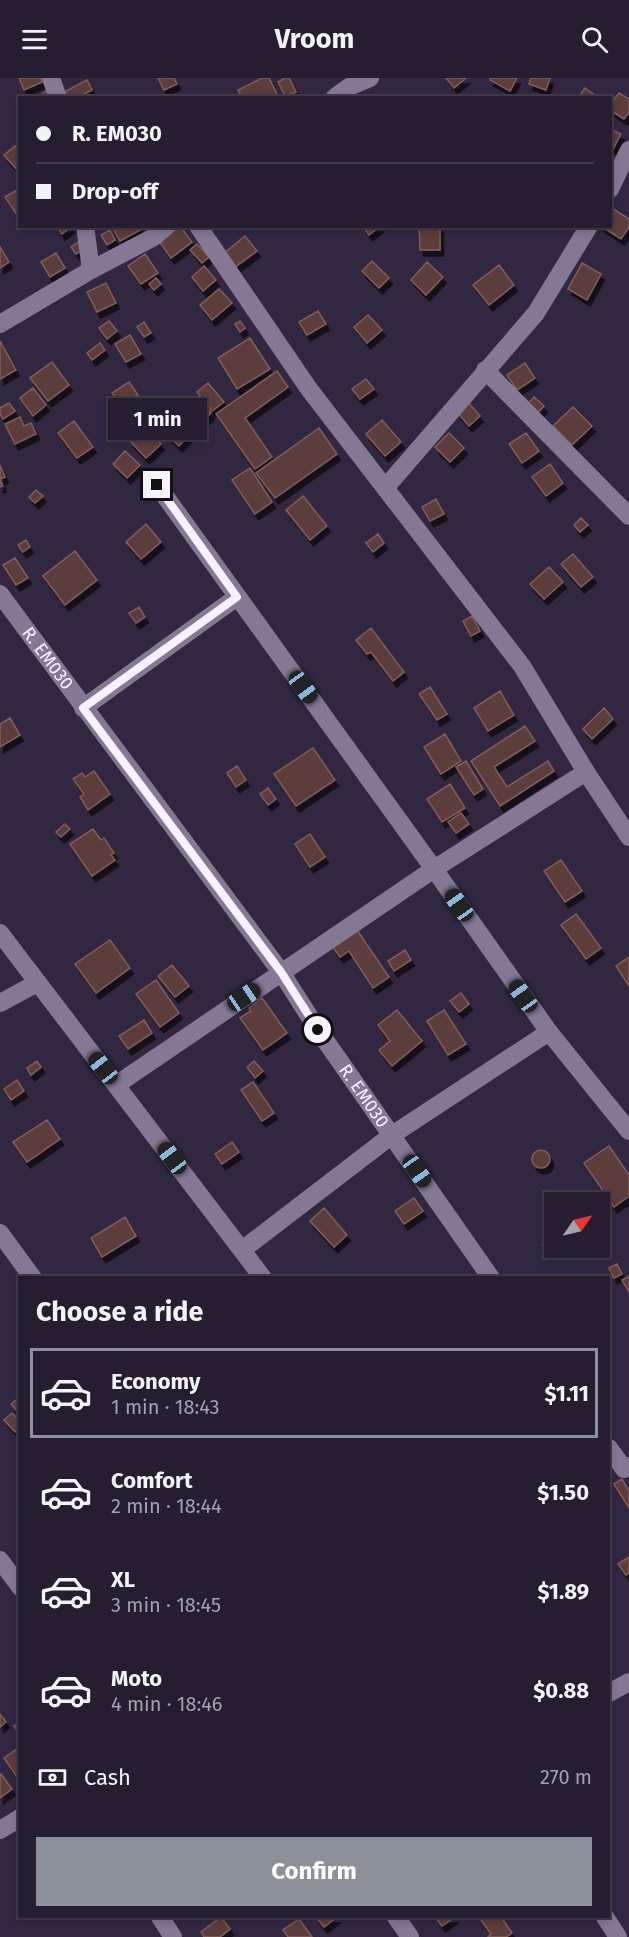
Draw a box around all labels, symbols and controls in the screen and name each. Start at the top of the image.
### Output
icon: menu [18,23,51,56]
text: Vroom [275,23,354,55]
icon: search [578,23,611,56]
text: R. EM030 [72,120,162,147]
text: Drop-off [72,178,158,205]
callout: 1 min [108,398,207,440]
text: 1 min [133,407,182,431]
route end [143,471,170,498]
street label: R. EM030 [17,623,78,694]
car [285,667,321,707]
car [441,885,477,925]
car [505,976,541,1016]
car [224,979,264,1015]
route start [304,1016,331,1043]
car [85,1048,121,1088]
street label: R. EM030 [334,1060,394,1132]
car [154,1138,190,1178]
car [399,1151,435,1191]
north arrow [544,1192,610,1258]
map controls [544,1192,610,1258]
text: Choose a ride [36,1296,203,1328]
icon: car [39,1366,93,1420]
text: Economy [111,1368,200,1395]
text: $1.11 [544,1380,589,1407]
text: 1 min · 18:43 [111,1395,220,1419]
icon: car [39,1465,93,1519]
text: Comfort [111,1467,192,1494]
text: $1.50 [537,1479,589,1506]
text: 2 min · 18:44 [111,1494,222,1518]
icon: car [39,1564,93,1618]
text: XL [111,1566,135,1593]
text: $1.89 [537,1578,589,1605]
text: 3 min · 18:45 [111,1593,221,1617]
icon: car [39,1663,93,1717]
text: Moto [111,1665,162,1692]
text: $0.88 [533,1677,589,1704]
text: 4 min · 18:46 [111,1692,223,1716]
icon: cash [36,1761,69,1794]
text: Cash [84,1764,131,1791]
text: 270 m [540,1765,592,1789]
button: Confirm [36,1837,592,1906]

